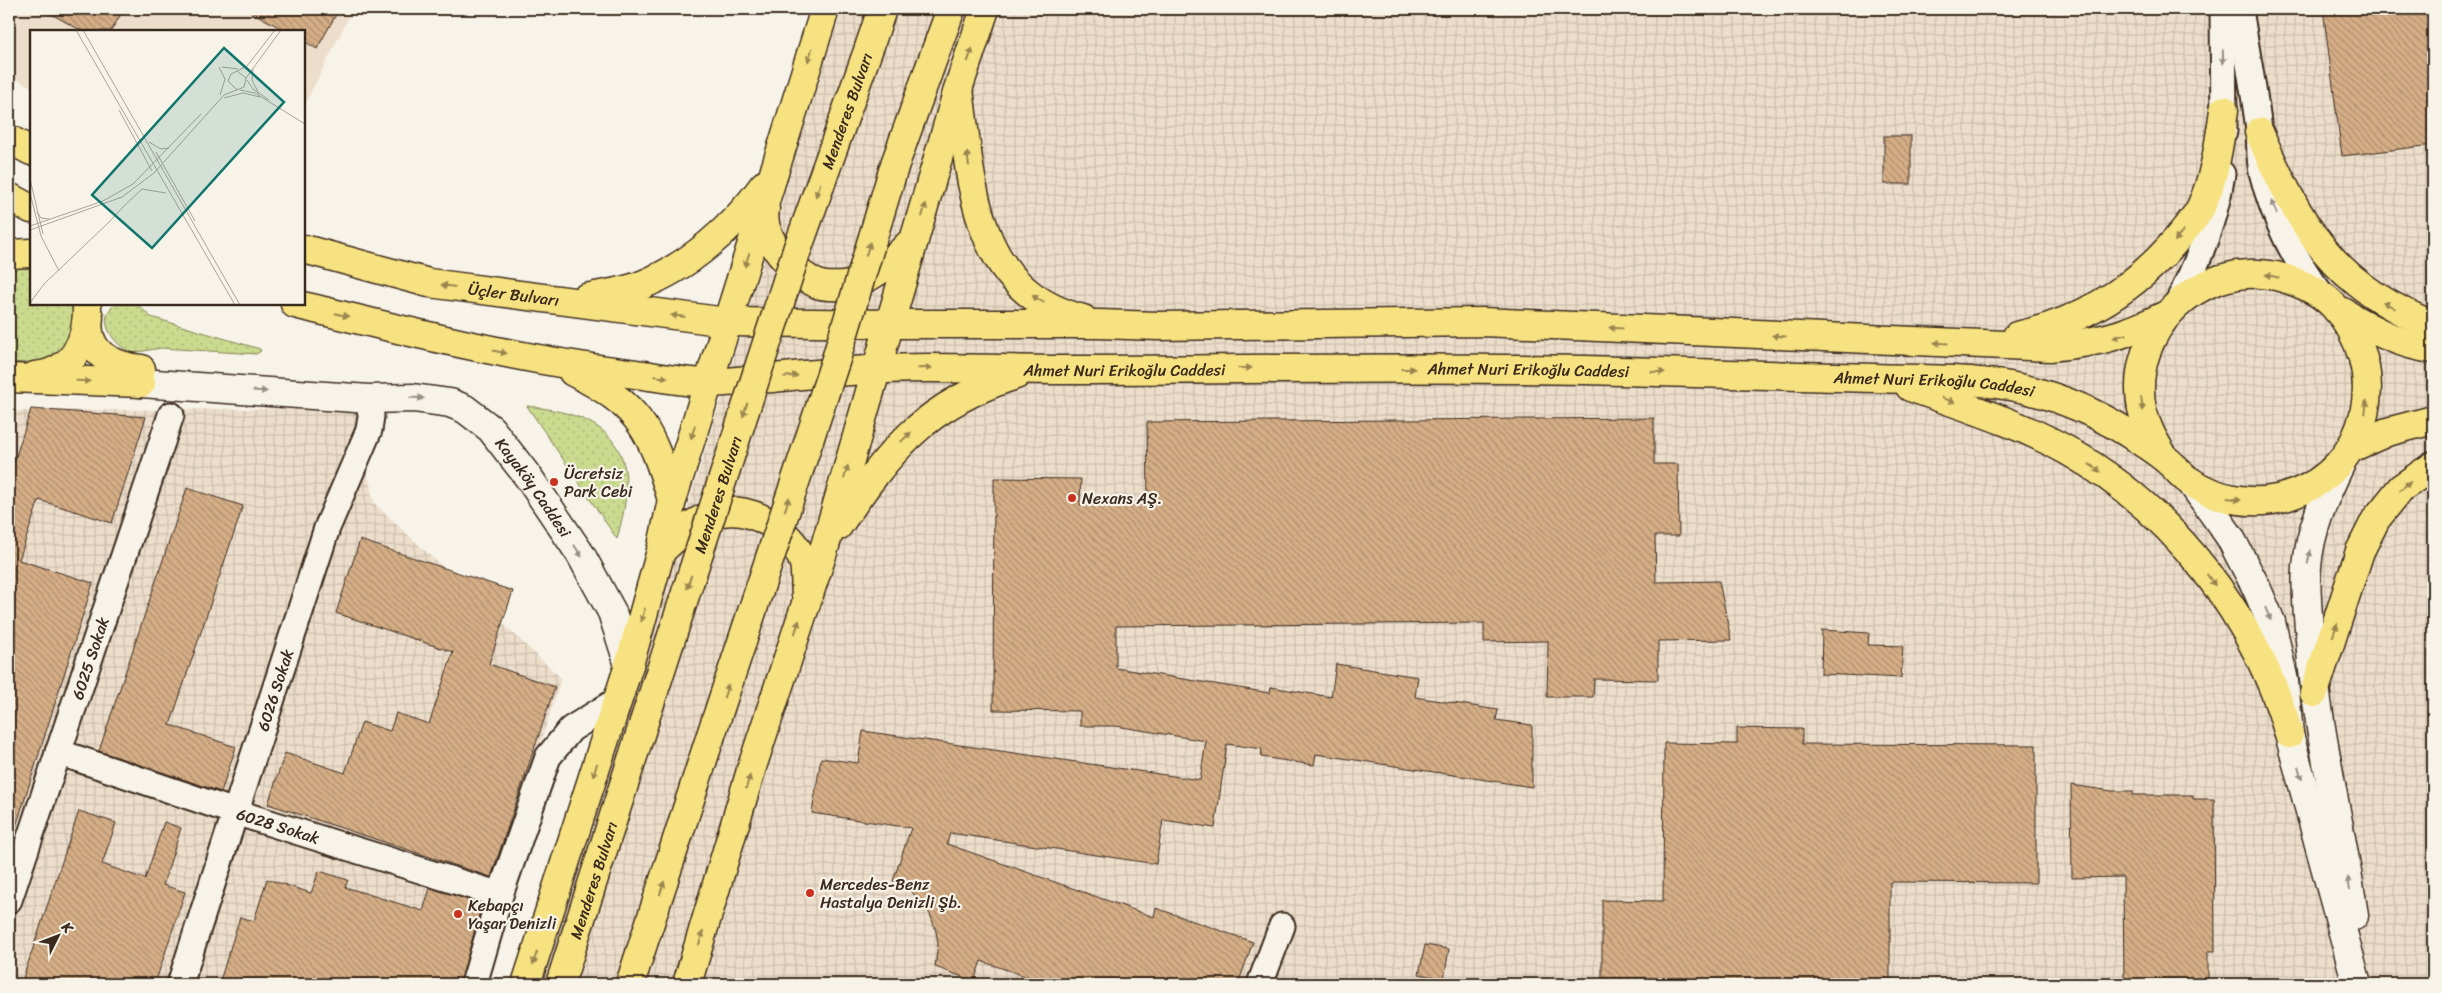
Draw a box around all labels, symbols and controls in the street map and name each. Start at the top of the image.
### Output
inset map [30,30,305,305]
one-way arrow [967,47,974,62]
one-way arrow [806,48,814,63]
street label: Menderes Bulvarı [812,48,881,173]
one-way arrow [2219,50,2227,66]
one-way arrow [964,150,972,166]
one-way arrow [814,183,822,198]
one-way arrow [2270,199,2277,214]
one-way arrow [920,203,928,218]
one-way arrow [2174,229,2185,242]
one-way arrow [865,241,873,256]
one-way arrow [742,253,750,268]
one-way arrow [2264,271,2280,279]
street label: Üçler Bulvarı [466,274,561,314]
one-way arrow [439,282,455,290]
one-way arrow [1032,294,1045,303]
one-way arrow [2383,300,2396,309]
one-way arrow [334,311,349,319]
one-way arrow [670,312,686,320]
one-way arrow [1608,324,1624,332]
one-way arrow [1770,331,1786,339]
one-way arrow [2112,332,2127,340]
one-way arrow [1933,339,1949,347]
one-way arrow [493,348,509,356]
street label: Ahmet Nuri Erikoğlu Caddesi [1427,354,1630,386]
street label: Ahmet Nuri Erikoğlu Caddesi [1022,355,1226,385]
street label: Ahmet Nuri Erikoğlu Caddesi [1832,363,2038,406]
one-way arrow [917,364,933,372]
one-way arrow [1237,364,1253,372]
one-way arrow [1400,365,1416,373]
one-way arrow [1650,368,1666,376]
one-way arrow [783,372,799,380]
one-way arrow [653,373,669,381]
one-way arrow [75,377,91,385]
one-way arrow [252,388,268,396]
one-way arrow [410,395,426,403]
one-way arrow [1941,397,1956,405]
one-way arrow [2138,397,2146,413]
one-way arrow [2362,398,2370,414]
one-way arrow [740,403,748,418]
one-way arrow [688,425,696,440]
street label: Kayaköy Caddesi [488,431,580,544]
one-way arrow [900,431,912,443]
street label: Menderes Bulvarı [685,432,750,557]
place label: Ücretsiz Park Cebi [564,459,633,506]
one-way arrow [2088,464,2102,473]
one-way arrow [843,465,851,480]
marker: Ücretsiz Park Cebi [548,476,560,488]
one-way arrow [2398,481,2411,492]
place label: Nexans AŞ. [1082,484,1162,513]
marker: Nexans AŞ. [1066,492,1078,504]
one-way arrow [2226,495,2242,503]
one-way arrow [784,496,792,511]
one-way arrow [573,545,583,558]
one-way arrow [2305,549,2313,565]
one-way arrow [2206,573,2217,586]
one-way arrow [685,574,692,589]
one-way arrow [2265,607,2273,621]
one-way arrow [639,608,647,623]
street label: 6025 Sokak [62,612,117,703]
one-way arrow [794,620,802,635]
one-way arrow [2331,622,2339,637]
street label: 6026 Sokak [248,645,302,735]
one-way arrow [722,684,730,699]
one-way arrow [591,763,598,778]
one-way arrow [2296,765,2304,780]
one-way arrow [744,774,752,789]
street label: 6028 Sokak [233,799,324,852]
street label: Menderes Bulvarı [561,818,626,943]
place label: Mercedes-Benz Hastalya Denizli Şb. [820,870,962,917]
one-way arrow [2345,876,2353,892]
one-way arrow [658,880,666,895]
marker: Mercedes-Benz Hastalya Denizli Şb. [804,887,816,899]
place label: Kebapçı Yaşar Denizli [468,891,557,938]
marker: Kebapçı Yaşar Denizli [452,908,464,920]
north arrow [32,910,82,960]
text: K [54,915,80,940]
one-way arrow [698,930,706,945]
one-way arrow [530,951,538,966]

